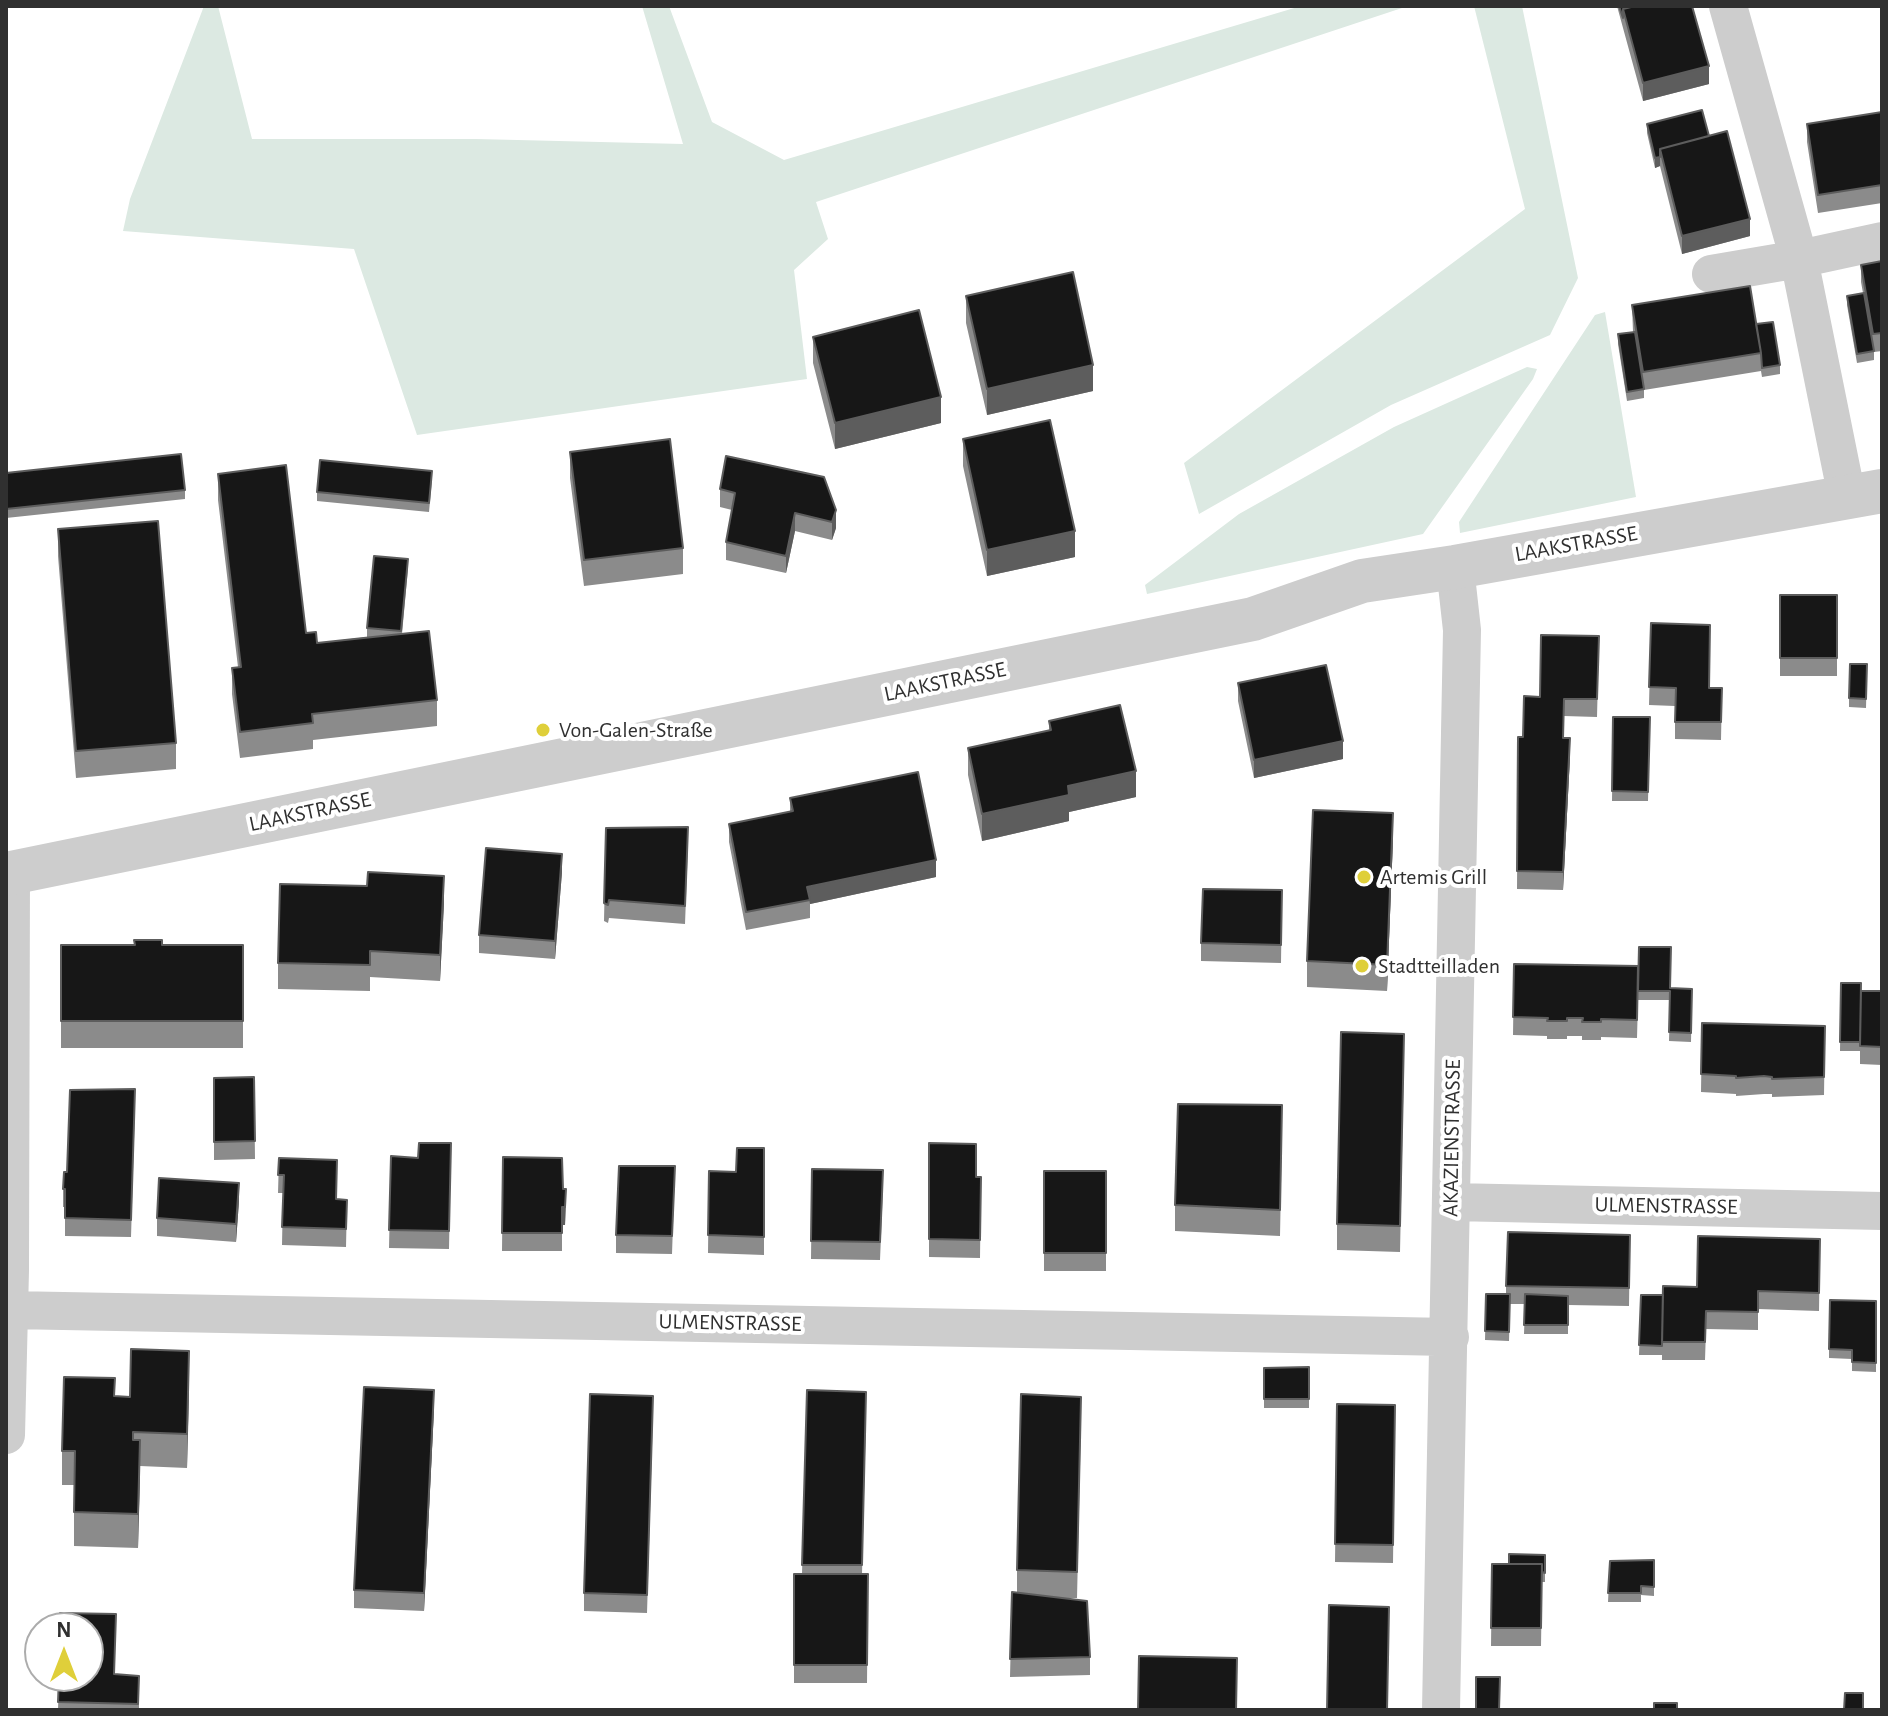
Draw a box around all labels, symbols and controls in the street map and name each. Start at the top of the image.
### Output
street label: LAAKSTRASSE [1513,520,1639,568]
street label: LAAKSTRASSE [882,656,1008,708]
place label: Von-Galen-Straße [559,717,713,743]
marker: Von-Galen-Straße [534,721,552,739]
street label: LAAKSTRASSE [247,786,373,838]
place label: Artemis Grill [1380,864,1487,890]
marker: Artemis Grill [1355,868,1373,886]
place label: Stadtteilladen [1378,953,1500,979]
marker: Stadtteilladen [1353,957,1371,975]
street label: AKAZIENSTRASSE [1437,1059,1467,1217]
street label: ULMENSTRASSE [1594,1192,1738,1220]
street label: ULMENSTRASSE [658,1309,802,1337]
north arrow [24,1612,104,1692]
text: N [56,1619,72,1641]

